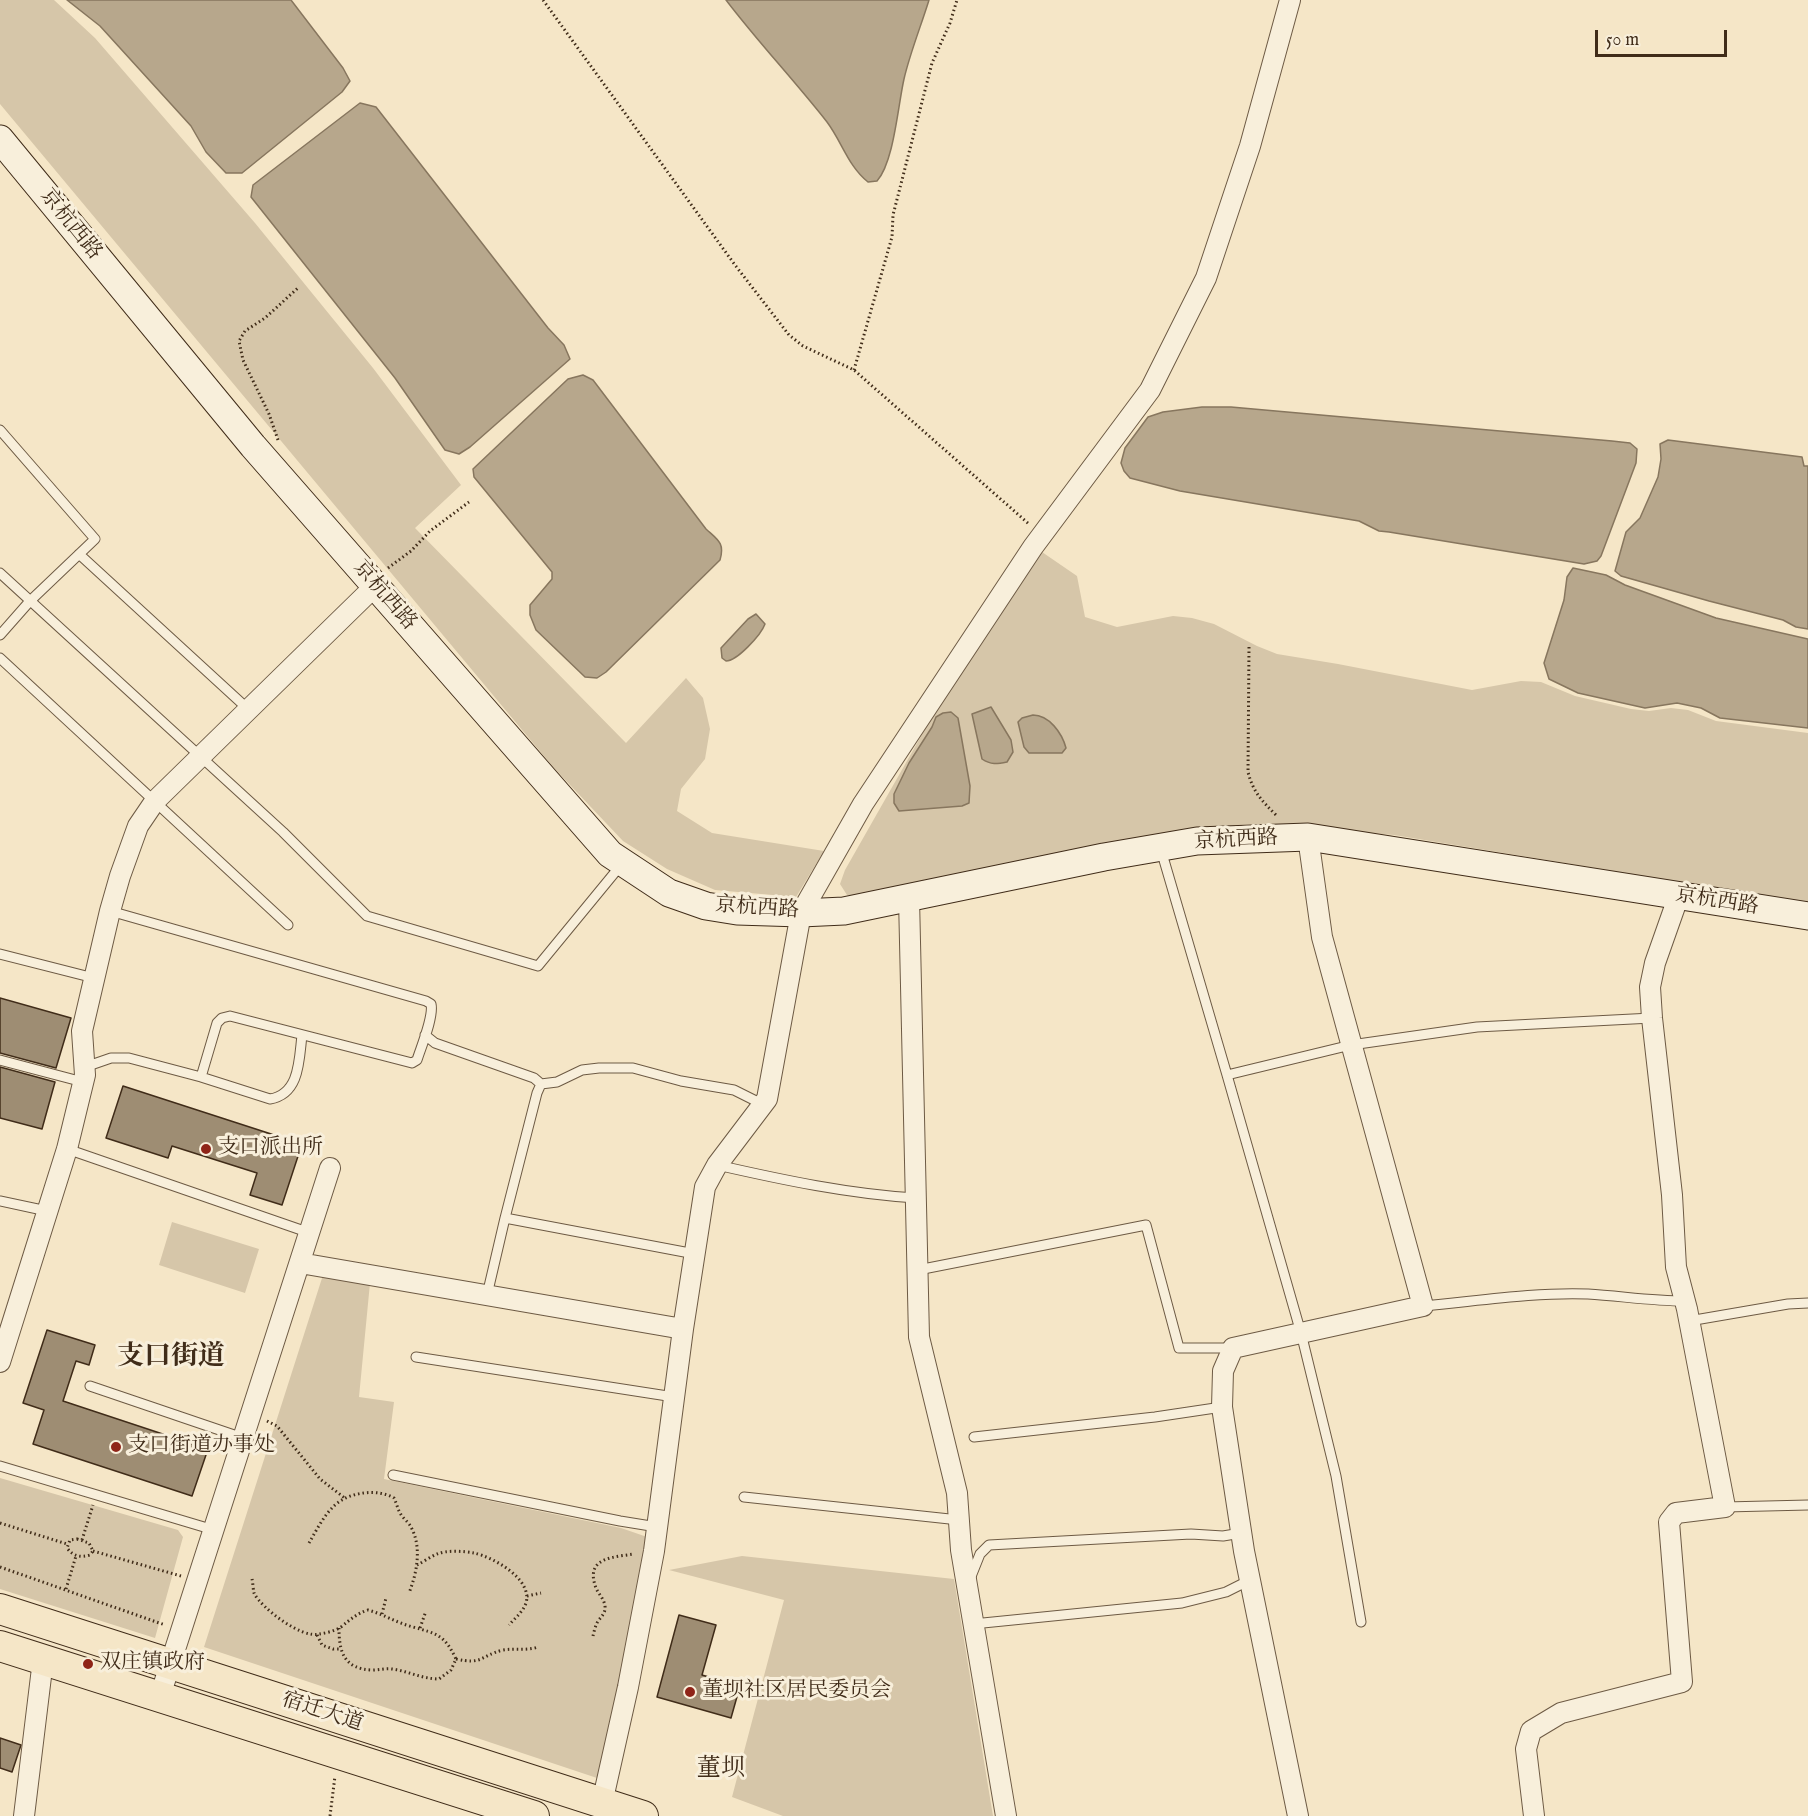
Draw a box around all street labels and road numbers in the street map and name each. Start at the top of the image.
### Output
street label: 京杭西路 [34,184,106,266]
street label: 京杭西路 [347,556,421,636]
street label: 京杭西路 [1193,826,1279,856]
street label: 京杭西路 [1674,883,1760,921]
street label: 京杭西路 [714,894,800,924]
street label: 宿迁大道 [278,1688,366,1738]

